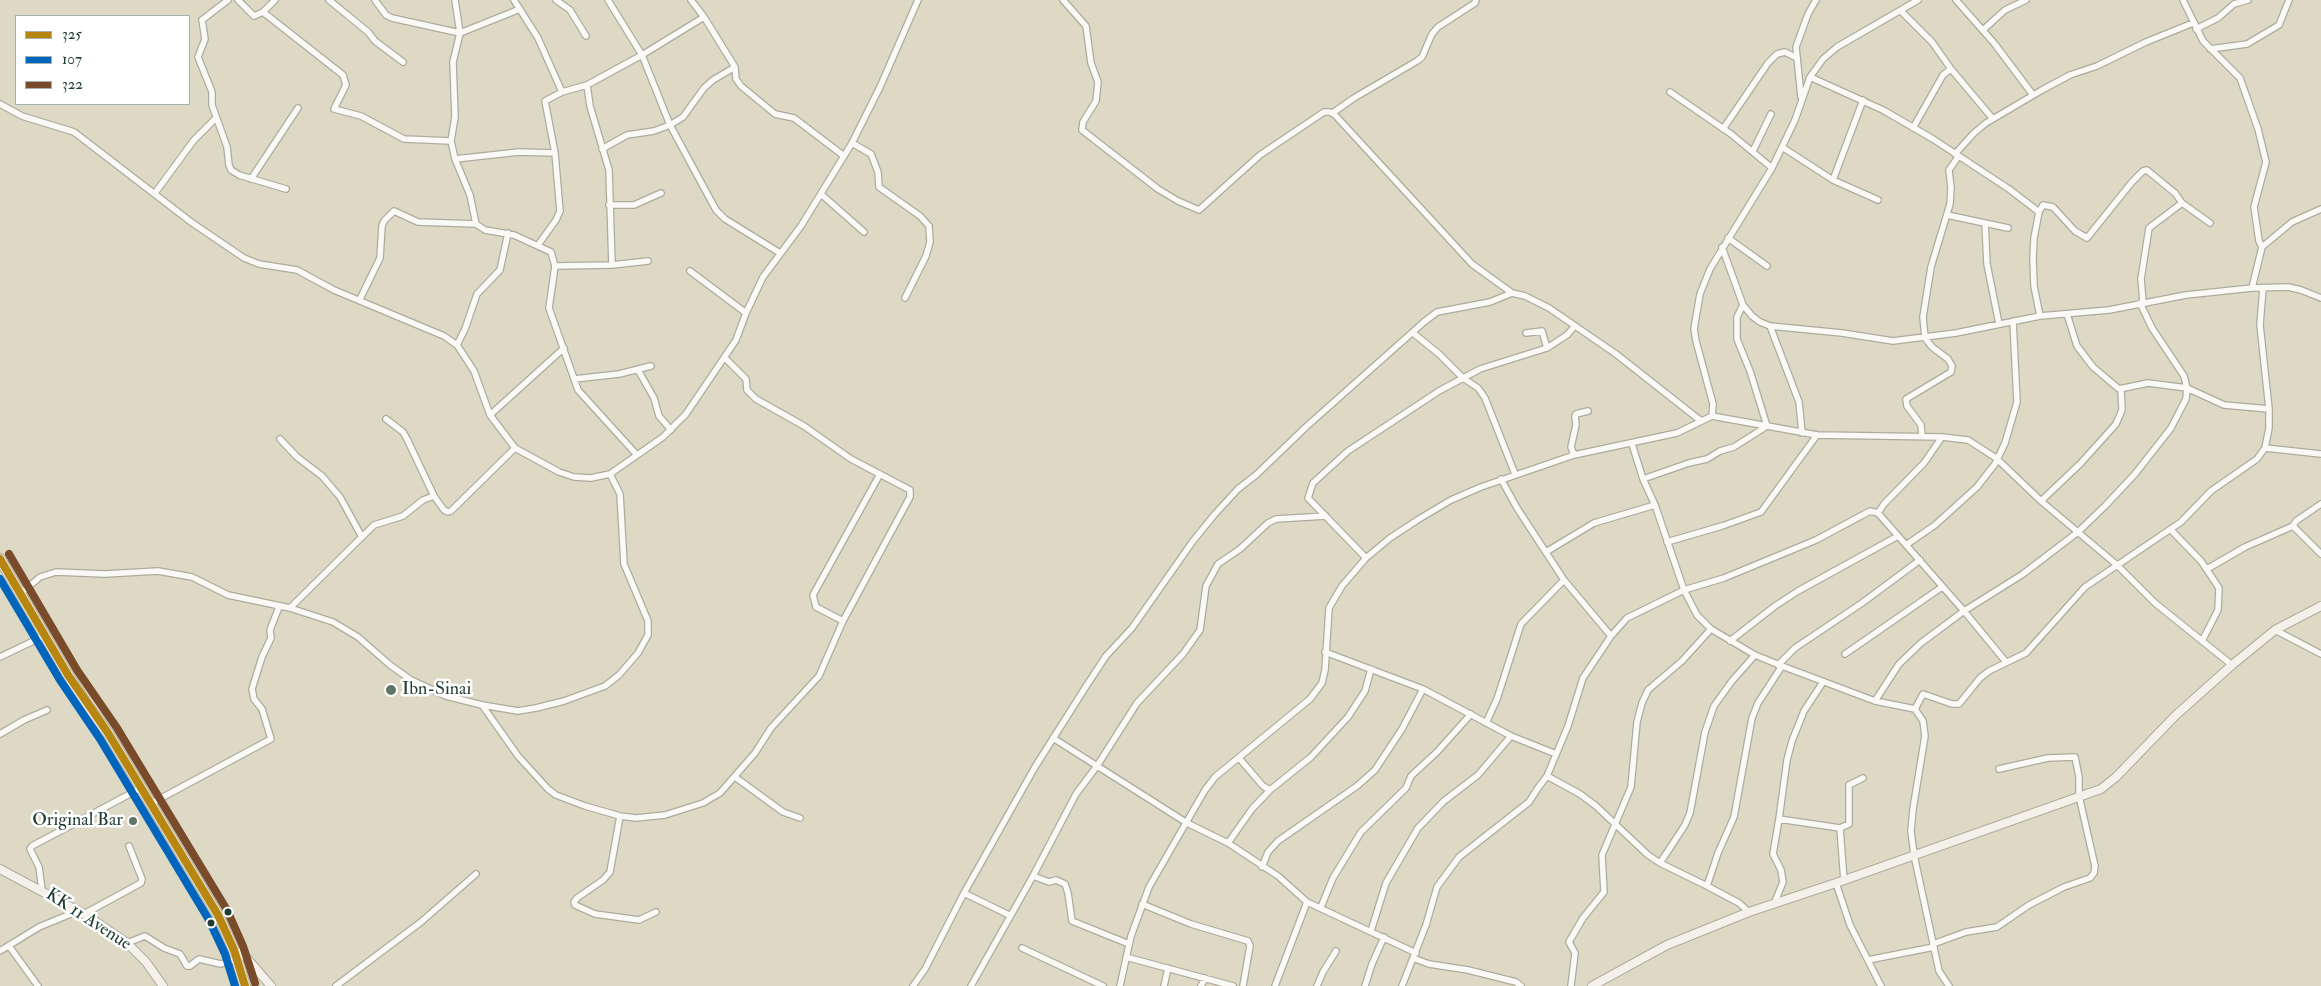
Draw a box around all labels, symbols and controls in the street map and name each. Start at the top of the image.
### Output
legend [15,15,190,105]
text: 325 [62,25,82,44]
text: 107 [62,50,82,69]
text: 322 [62,75,83,94]
place label: Ibn-Sinai [402,679,471,701]
marker: Ibn-Sinai [384,683,398,697]
place label: Original Bar [32,810,123,832]
marker: Original Bar [127,815,139,827]
street label: KK 11 Avenue [41,884,135,956]
unlabelled marker [223,907,233,917]
unlabelled marker [206,918,216,928]

